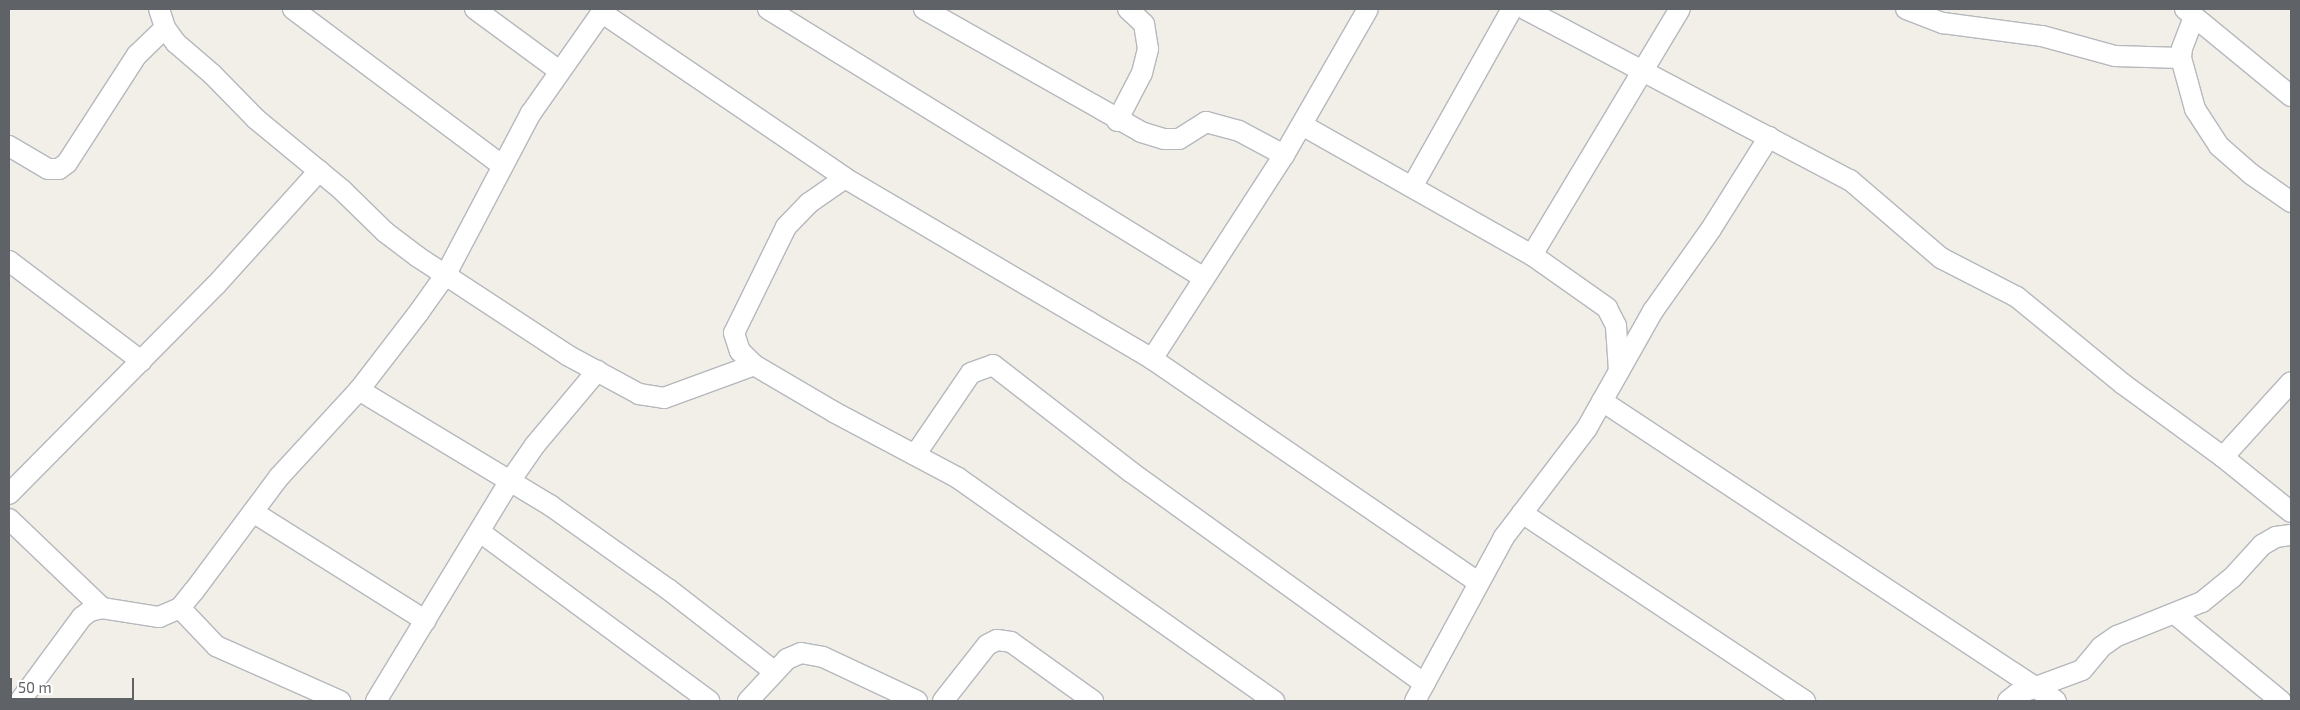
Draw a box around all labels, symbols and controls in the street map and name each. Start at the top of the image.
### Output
scale bar [12,668,136,700]
text: 50 m [18,678,52,696]

